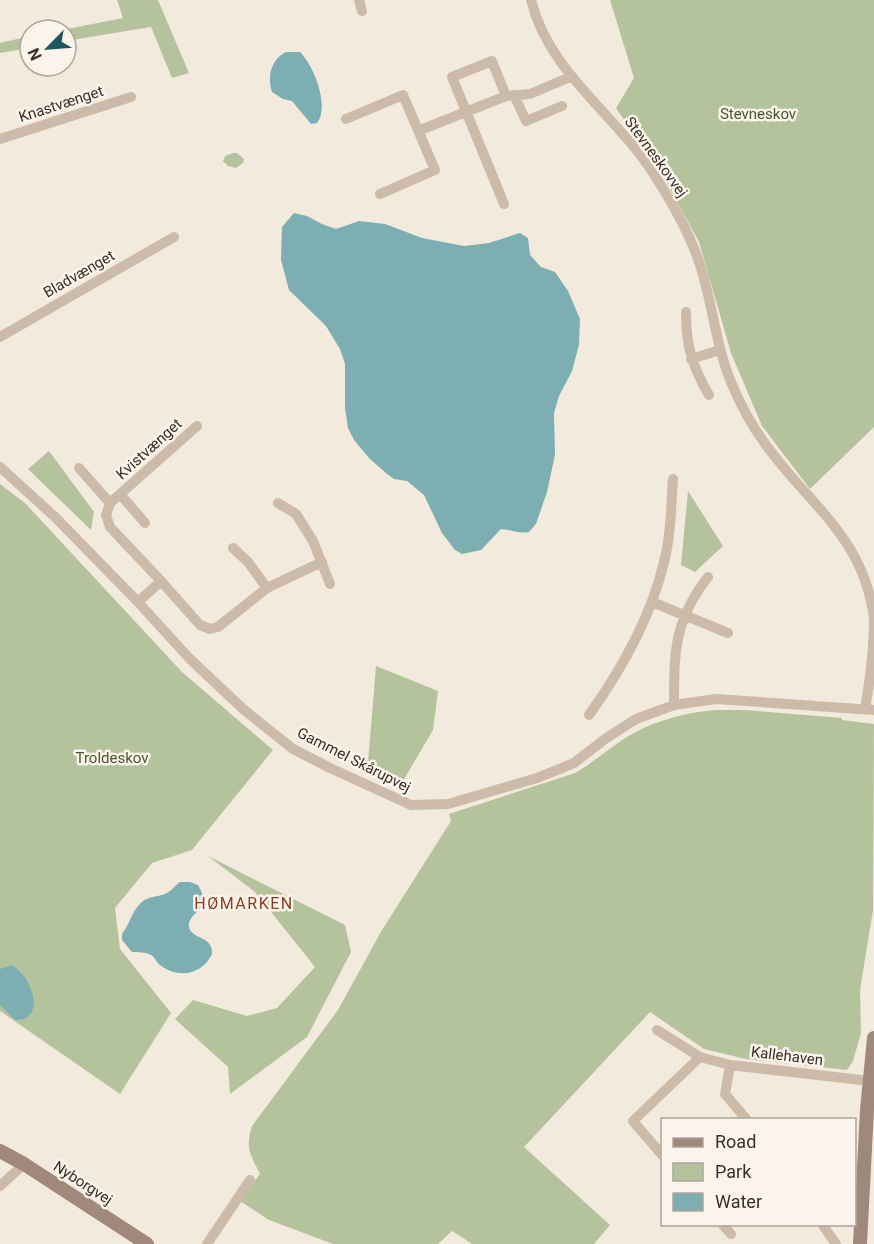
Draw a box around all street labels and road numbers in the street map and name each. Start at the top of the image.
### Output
street label: Knastvænget [16,82,106,126]
street label: Stevneskovvej [621,113,691,201]
street label: Bladvænget [40,246,118,302]
street label: Kvistvænget [112,415,186,483]
street label: Gammel Skårupvej [294,724,414,796]
street label: Kallehaven [750,1043,824,1069]
street label: Nyborgvej [50,1157,116,1209]

